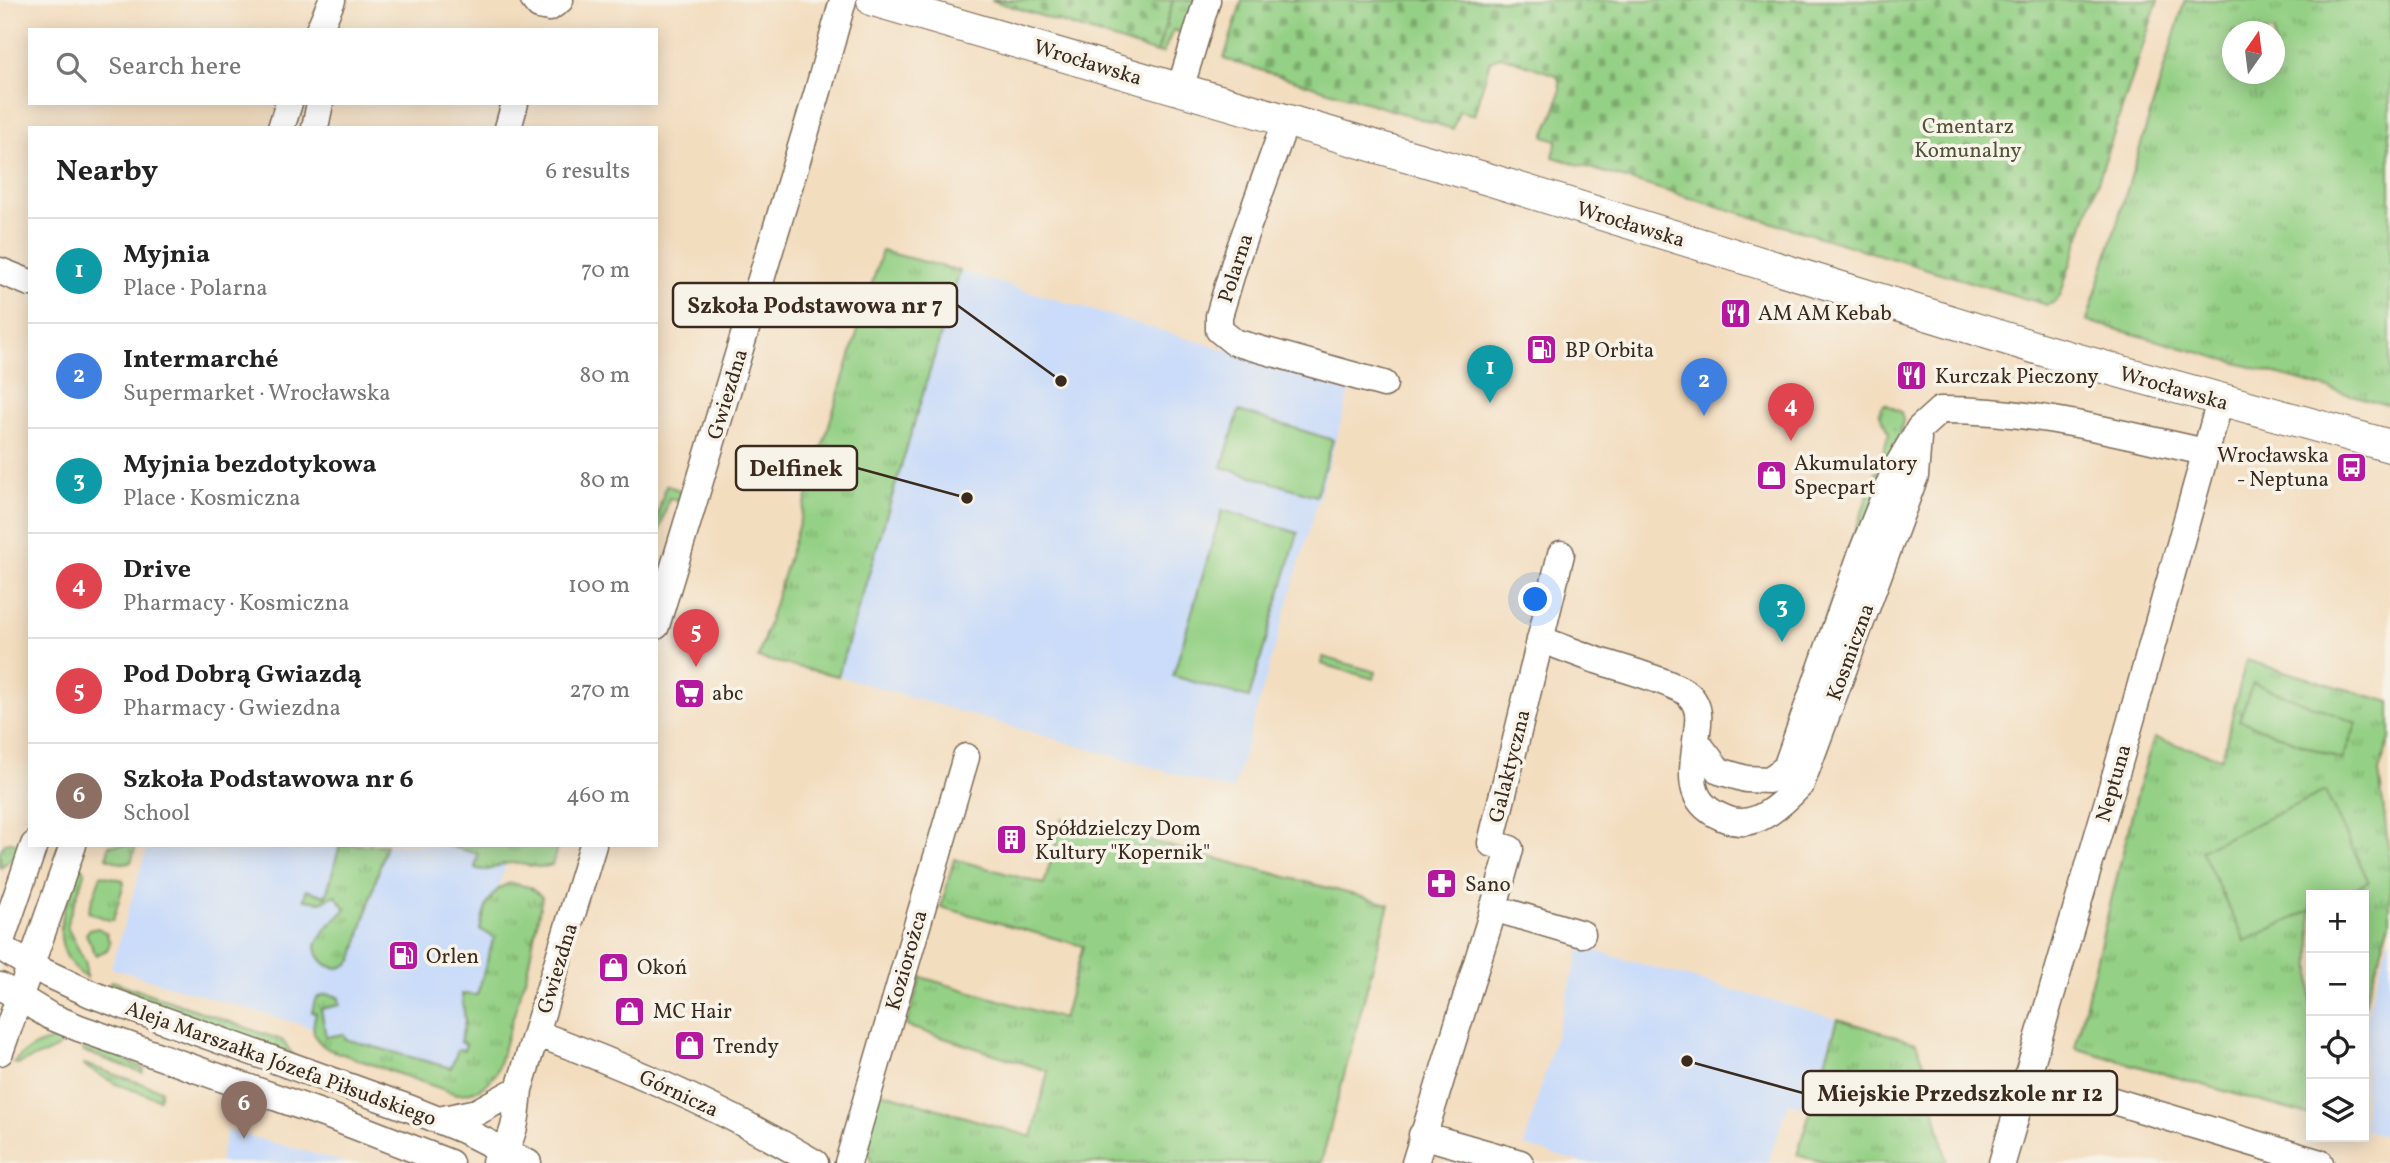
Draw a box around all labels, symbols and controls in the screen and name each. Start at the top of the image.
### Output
north arrow [2222,21,2285,84]
search box [28,28,658,105]
street label: Wrocławska [1030,33,1145,94]
icon: search [52,48,90,86]
text: Search here [108,49,241,85]
park label: Cmentarz Komunalny [1914,113,2022,166]
text: Nearby [56,151,158,193]
text: 6 results [546,156,630,188]
street label: Wrocławska [1573,195,1688,256]
street label: Polarna [1212,230,1261,307]
text: Myjnia [123,237,210,273]
text: 1 [74,255,84,287]
text: 70 m [581,255,630,287]
text: Place · Polarna [123,273,268,305]
callout: Szkoła Podstawowa nr 7 [673,283,957,327]
text: Szkoła Podstawowa nr 7 [687,291,943,323]
restaurant icon: AM AM Kebab [1718,296,1752,330]
place label: AM AM Kebab [1758,300,1892,329]
fuel station icon: BP Orbita [1525,333,1559,367]
place label: BP Orbita [1565,337,1654,366]
text: Intermarché [123,342,278,378]
pin: 1 [1467,345,1513,403]
street label: Gwiezdna [701,346,756,443]
pin: 2 [1681,358,1727,416]
restaurant icon: Kurczak Pieczony [1895,359,1929,393]
text: 2 [73,360,85,392]
text: 80 m [580,360,630,392]
street label: Wrocławska [2116,360,2231,419]
place label: Kurczak Pieczony [1935,363,2099,392]
text: Supermarket · Wrocławska [123,378,391,410]
pin: 4 [1768,383,1814,441]
place label: Wrocławska - Neptuna [2217,442,2329,495]
callout: Delfinek [736,446,857,490]
text: Myjnia bezdotykowa [123,447,377,483]
place label: Akumulatory Specpart [1794,450,1918,503]
bus stop icon: Wrocławska - Neptuna [2335,450,2369,484]
text: Delfinek [749,454,843,486]
shop icon: Akumulatory Specpart [1754,458,1788,492]
text: 3 [73,465,85,497]
text: 80 m [580,465,630,497]
text: Place · Kosmiczna [123,483,301,515]
text: Drive [123,552,191,588]
text: 4 [72,570,86,602]
text: 100 m [568,570,630,602]
your location [1518,582,1552,616]
pin: 3 [1759,584,1805,642]
text: Pharmacy · Kosmiczna [123,588,350,620]
street label: Kosmiczna [1820,600,1882,705]
pin: 5 [673,609,719,667]
text: Pod Dobrą Gwiazdą [123,657,362,693]
text: 5 [73,675,85,707]
text: 270 m [569,675,630,707]
supermarket icon: abc [672,676,706,710]
place label: abc [712,680,743,709]
text: Pharmacy · Gwiezdna [123,693,341,725]
street label: Galaktyczna [1482,707,1538,826]
street label: Neptuna [2090,741,2139,826]
text: Szkoła Podstawowa nr 6 [123,762,414,798]
text: 6 [73,780,85,812]
text: 460 m [566,780,630,812]
text: School [123,798,190,830]
place label: Spółdzielczy Dom Kultury "Kopernik" [1035,815,1210,868]
building icon: Spółdzielczy Dom Kultury "Kopernik" [995,823,1029,857]
pharmacy icon: Sano [1425,867,1459,901]
place label: Sano [1465,871,1511,900]
map controls [2306,890,2369,1142]
button: + [2306,890,2369,953]
street label: Koziorożca [879,907,936,1014]
street label: Gwiezdna [531,920,586,1017]
fuel station icon: Orlen [386,939,420,973]
place label: Orlen [426,943,479,972]
shop icon: Okoń [597,950,631,984]
button: − [2306,953,2369,1016]
place label: Okoń [637,954,687,983]
street label: Aleja Marszałka Józefa Piłsudskiego [121,994,440,1134]
shop icon: MC Hair [613,994,647,1028]
place label: MC Hair [653,998,732,1027]
button: locate [2306,1016,2369,1079]
shop icon: Trendy [673,1029,707,1063]
place label: Trendy [713,1033,780,1062]
street label: Górnicza [634,1063,723,1125]
callout: Miejskie Przedszkole nr 12 [1803,1071,2117,1115]
text: Miejskie Przedszkole nr 12 [1817,1079,2103,1111]
button: layers [2306,1079,2369,1142]
pin: 6 [221,1081,267,1139]

